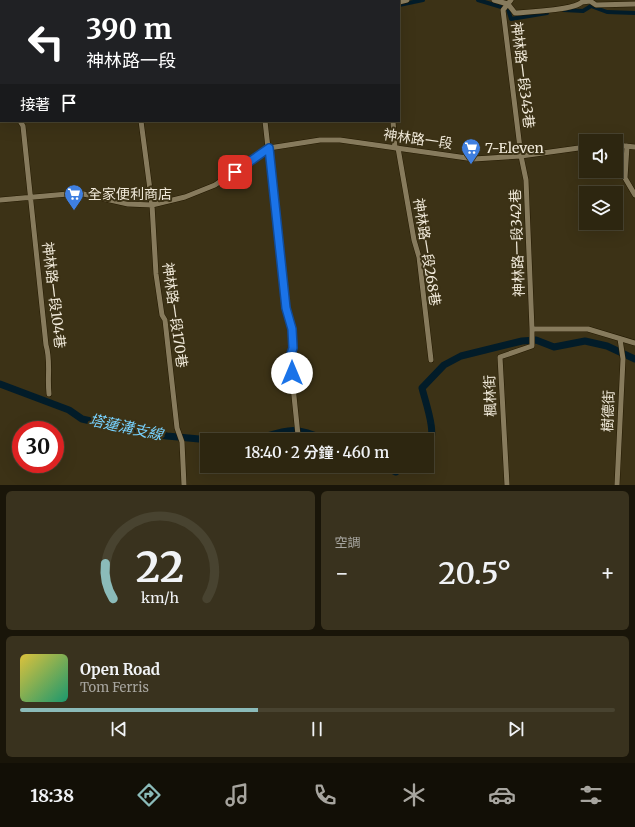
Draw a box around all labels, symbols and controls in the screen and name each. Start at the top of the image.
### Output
text: 390 m [86,11,172,47]
icon: left [20,16,72,68]
street label: 神林路一段343巷 [508,21,538,129]
text: 神林路一段 [86,49,176,72]
icon: arrive [58,92,80,114]
text: 接著 [20,95,50,114]
street label: 神林路一段 [382,125,454,153]
map controls [579,134,623,230]
button: sound [579,134,623,178]
supermarket icon: 7-Eleven [460,137,482,165]
place label: 7-Eleven [485,139,544,157]
pin [218,155,252,189]
icon: arrive [224,161,246,183]
supermarket icon: 全家便利商店 [63,183,85,211]
place label: 全家便利商店 [88,185,172,203]
button: layers [579,186,623,230]
street label: 神林路一段342巷 [506,189,528,297]
street label: 神林路一段268巷 [410,197,444,307]
street label: 神林路一段104巷 [39,241,69,349]
street label: 神林路一段170巷 [159,261,191,369]
position arrow [271,352,313,394]
street label: 楓林街 [480,375,500,417]
street label: 樹德街 [598,390,618,432]
water label: 塔蓮溝支線 [87,410,167,445]
speed limit sign: 30 [12,421,64,473]
text: 18:40 · 2 分鐘 · 460 m [245,443,389,462]
text: 空調 [335,534,361,551]
text: 22 [136,540,184,592]
text: 20.5° [438,554,511,592]
text: − [335,559,349,587]
text: + [600,559,615,587]
text: km/h [141,588,180,606]
text: Open Road [80,660,160,679]
text: Tom Ferris [80,679,149,696]
icon: previous [108,718,130,740]
icon: pause [306,718,328,740]
icon: next [505,718,527,740]
icon: directions [135,781,163,809]
icon: music [223,781,251,809]
icon: phone [311,781,339,809]
icon: climate [400,781,428,809]
icon: car [488,781,516,809]
icon: filters [577,781,605,809]
text: 18:38 [30,784,74,807]

